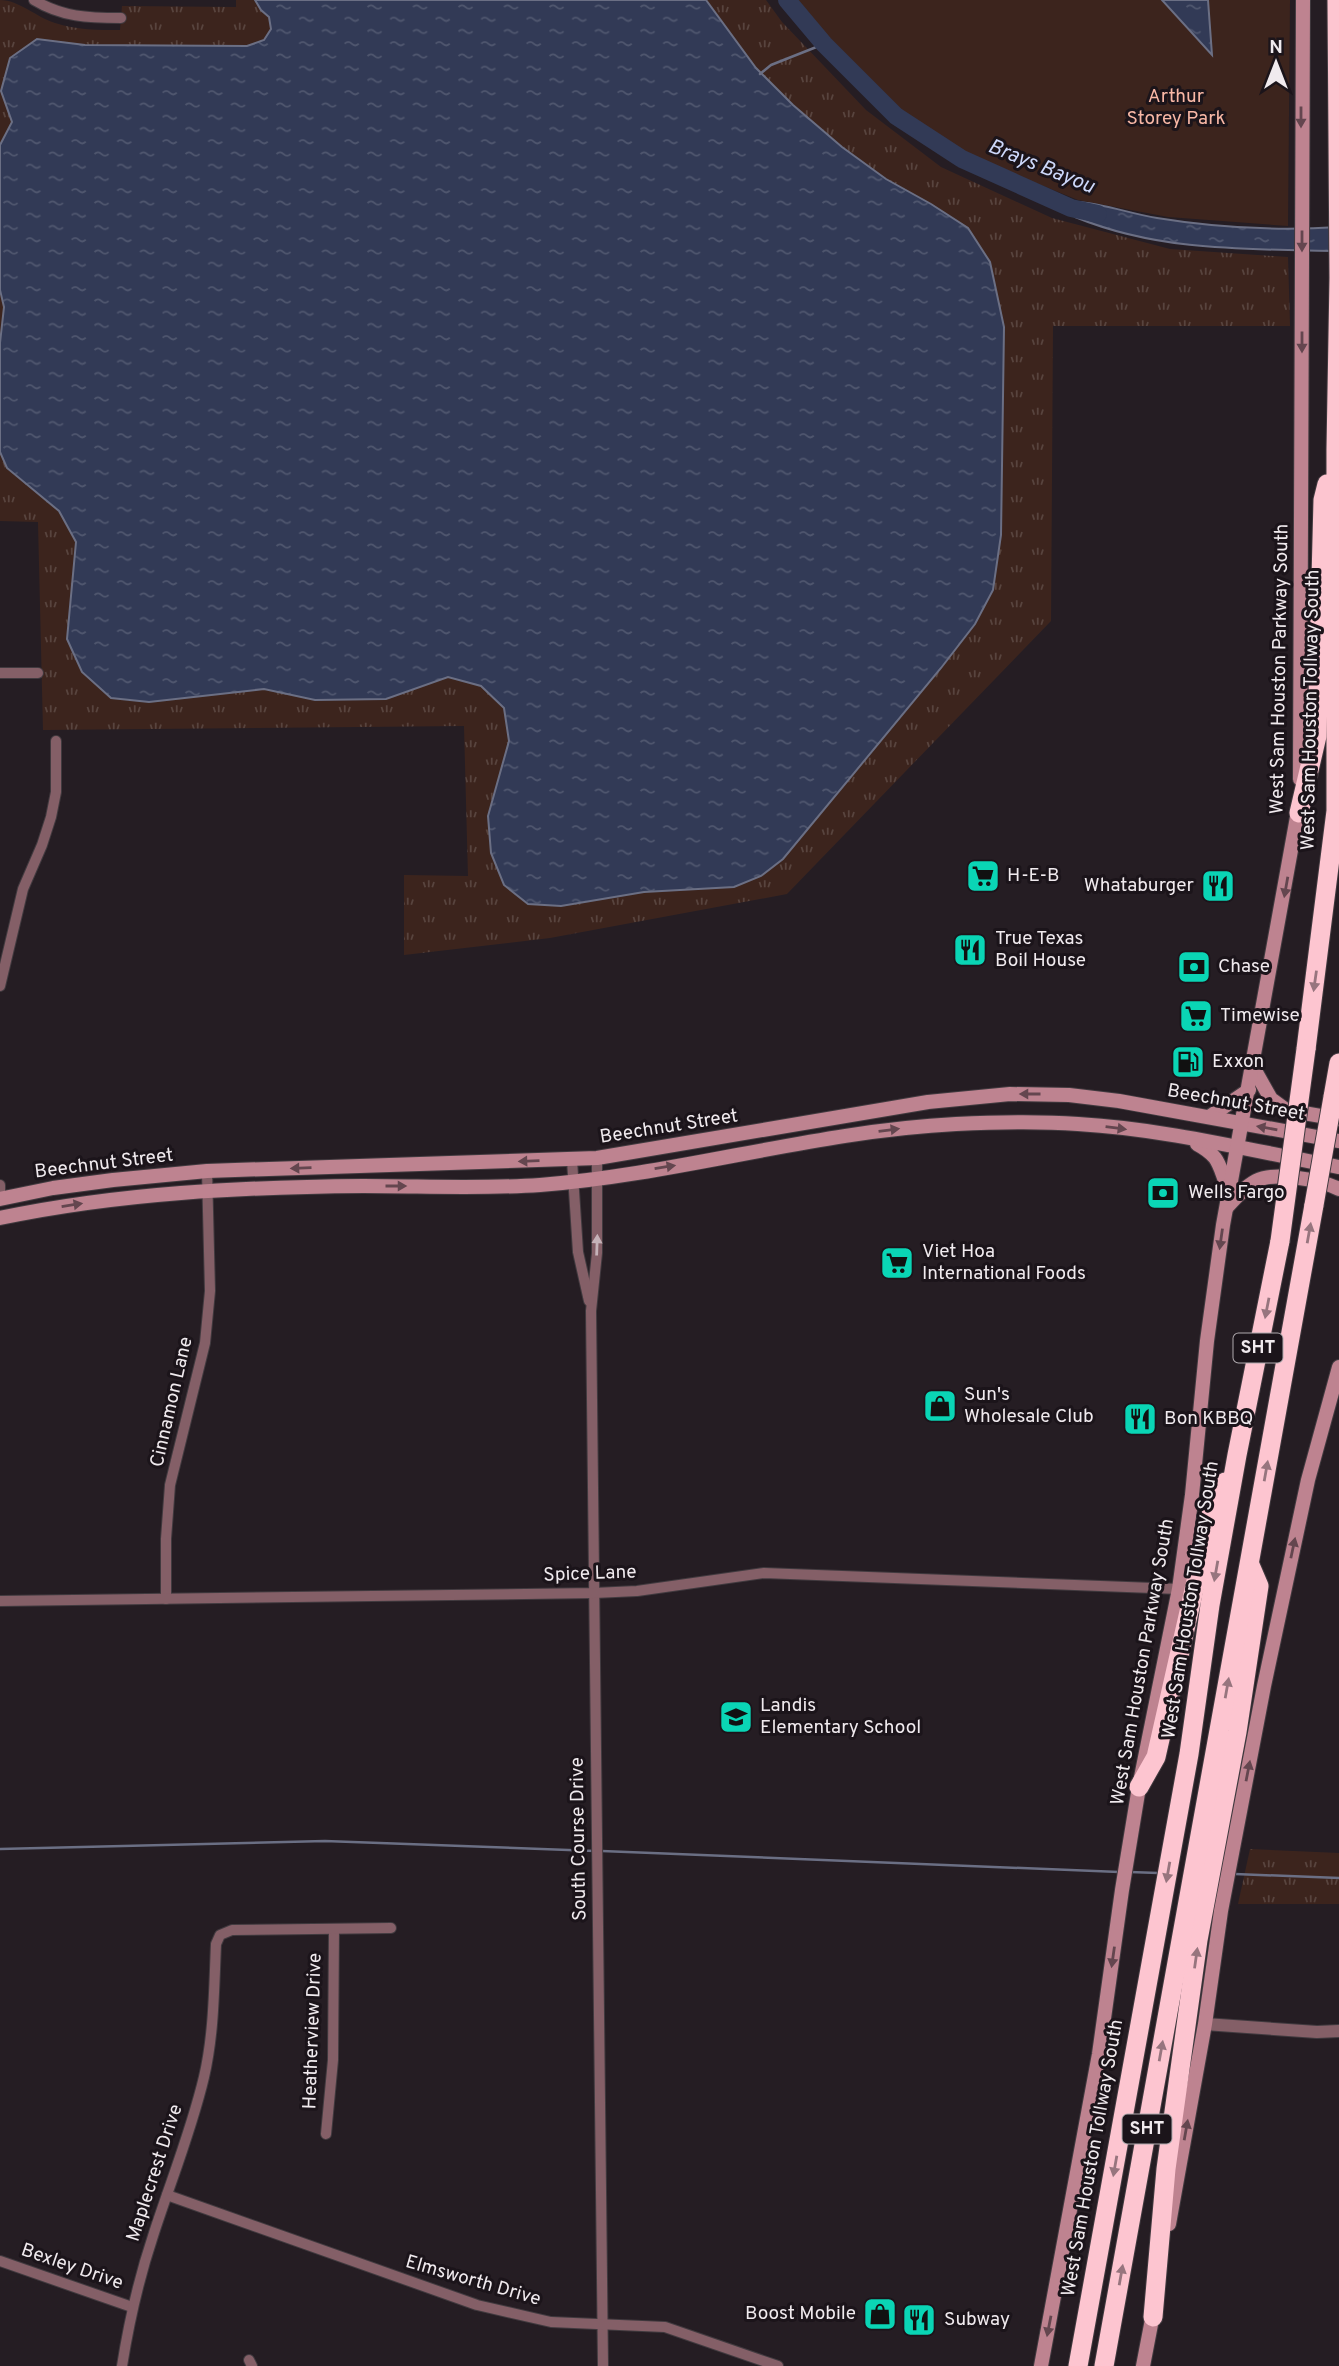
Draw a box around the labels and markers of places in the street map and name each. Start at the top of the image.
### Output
supermarket icon: H-E-B [964,857,1002,895]
place label: H-E-B [1007,864,1059,888]
restaurant icon: Whataburger [1199,867,1237,905]
place label: Whataburger [1084,874,1195,898]
place label: True Texas Boil House [995,927,1086,973]
restaurant icon: True Texas Boil House [951,931,989,969]
bank icon: Chase [1175,948,1213,986]
place label: Chase [1218,955,1270,979]
supermarket icon: Timewise [1177,997,1215,1035]
place label: Timewise [1220,1004,1300,1028]
fuel station icon: Exxon [1169,1043,1207,1081]
place label: Exxon [1212,1050,1264,1074]
bank icon: Wells Fargo [1144,1174,1182,1212]
place label: Wells Fargo [1188,1181,1285,1205]
place label: Viet Hoa International Foods [922,1240,1086,1286]
supermarket icon: Viet Hoa International Foods [878,1244,916,1282]
place label: Sun's Wholesale Club [964,1383,1094,1429]
shop icon: Sun's Wholesale Club [921,1387,959,1425]
restaurant icon: Bon KBBQ [1121,1400,1159,1438]
place label: Bon KBBQ [1164,1407,1253,1431]
place label: Landis Elementary School [760,1694,921,1740]
school or university icon: Landis Elementary School [717,1698,755,1736]
shop icon: Boost Mobile [861,2295,899,2333]
restaurant icon: Subway [900,2301,938,2339]
place label: Boost Mobile [745,2302,856,2326]
place label: Subway [944,2308,1010,2332]

